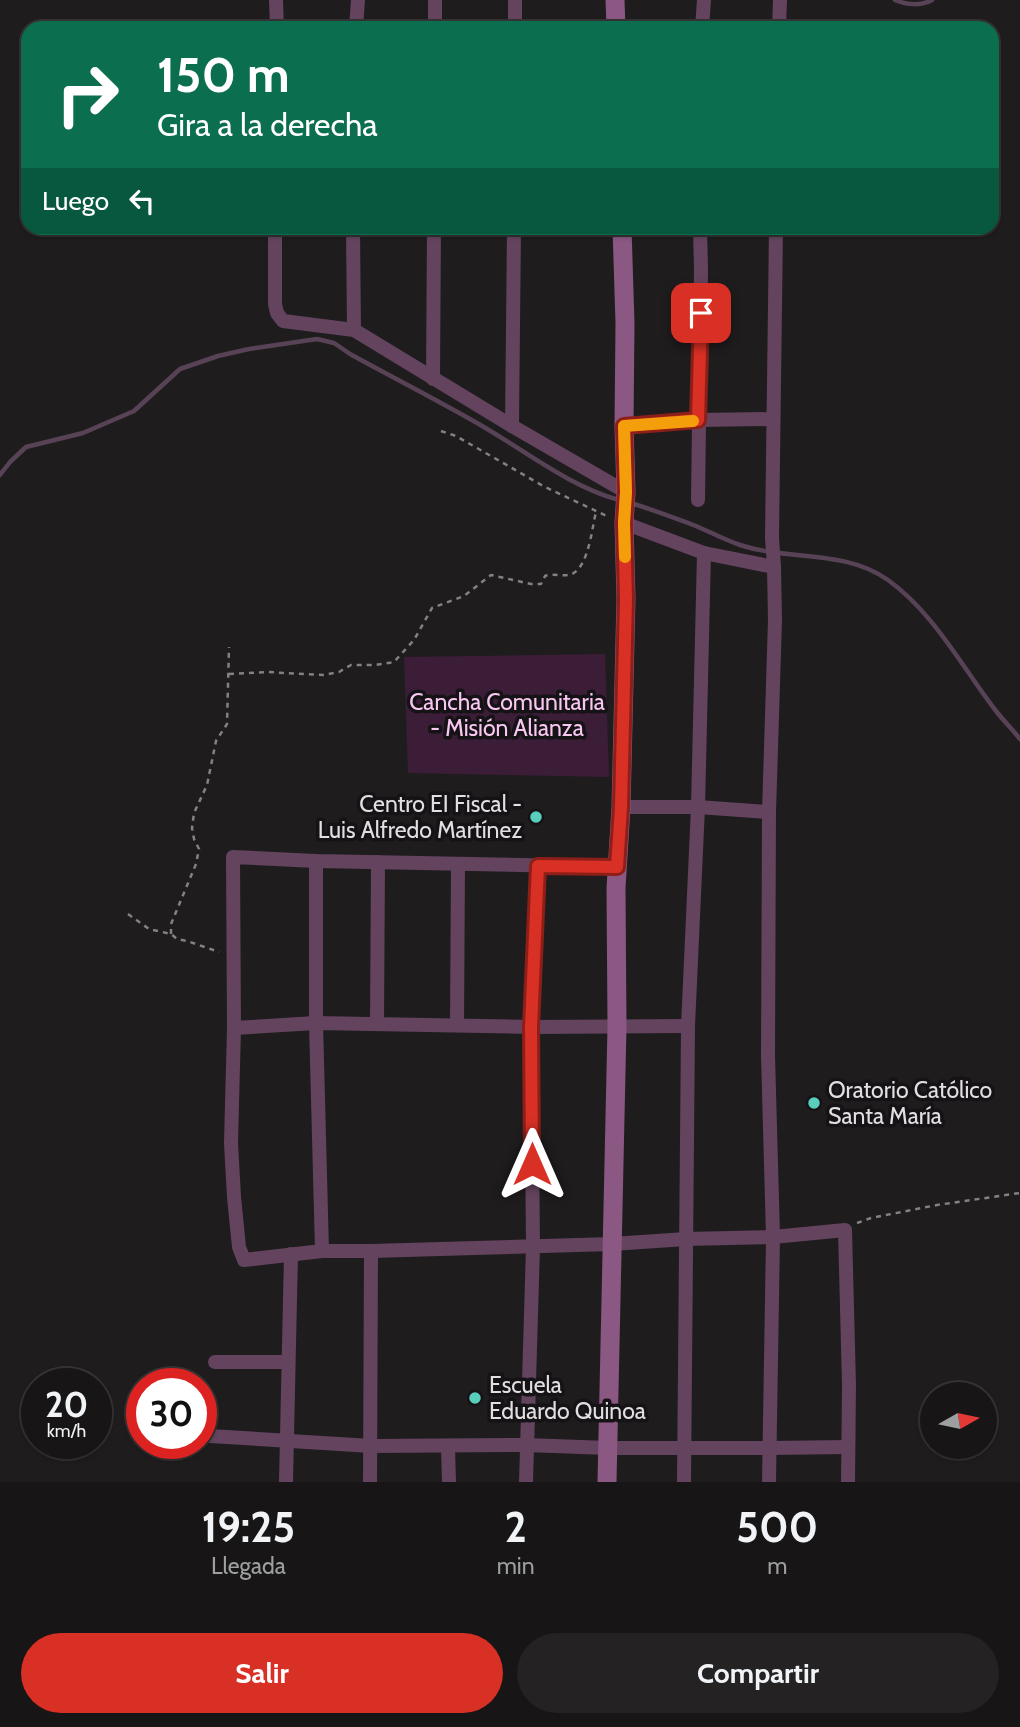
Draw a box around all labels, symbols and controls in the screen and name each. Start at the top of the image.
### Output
text: 150 m [157,45,290,104]
icon: right [42,49,133,140]
text: Gira a la derecha [157,105,378,144]
icon: left [123,182,161,220]
text: Luego [42,185,109,217]
pin [671,283,731,343]
icon: arrive [682,294,720,332]
park label: Cancha Comunitaria - Misión Alianza [409,688,605,742]
place label: Centro EI Fiscal - Luis Alfredo Martínez [318,790,522,844]
marker: Centro EI Fiscal - Luis Alfredo Martínez [528,809,544,825]
place label: Oratorio Católico Santa María [828,1076,992,1130]
marker: Oratorio Católico Santa María [806,1095,822,1111]
position arrow [495,1127,569,1201]
speed limit sign: 30 [126,1368,217,1459]
place label: Escuela Eduardo Quinoa [489,1371,646,1425]
north arrow [920,1382,998,1460]
map controls [920,1382,997,1459]
text: 20 [45,1383,88,1426]
marker: Escuela Eduardo Quinoa [467,1390,483,1406]
text: km/h [47,1420,86,1442]
text: 19:25 [202,1501,295,1553]
text: 2 [505,1501,527,1553]
text: 500 [736,1501,818,1553]
text: Llegada [211,1552,286,1580]
text: min [497,1552,535,1580]
text: m [767,1552,787,1580]
button: Salir [21,1633,503,1713]
button: Compartir [517,1633,999,1713]

